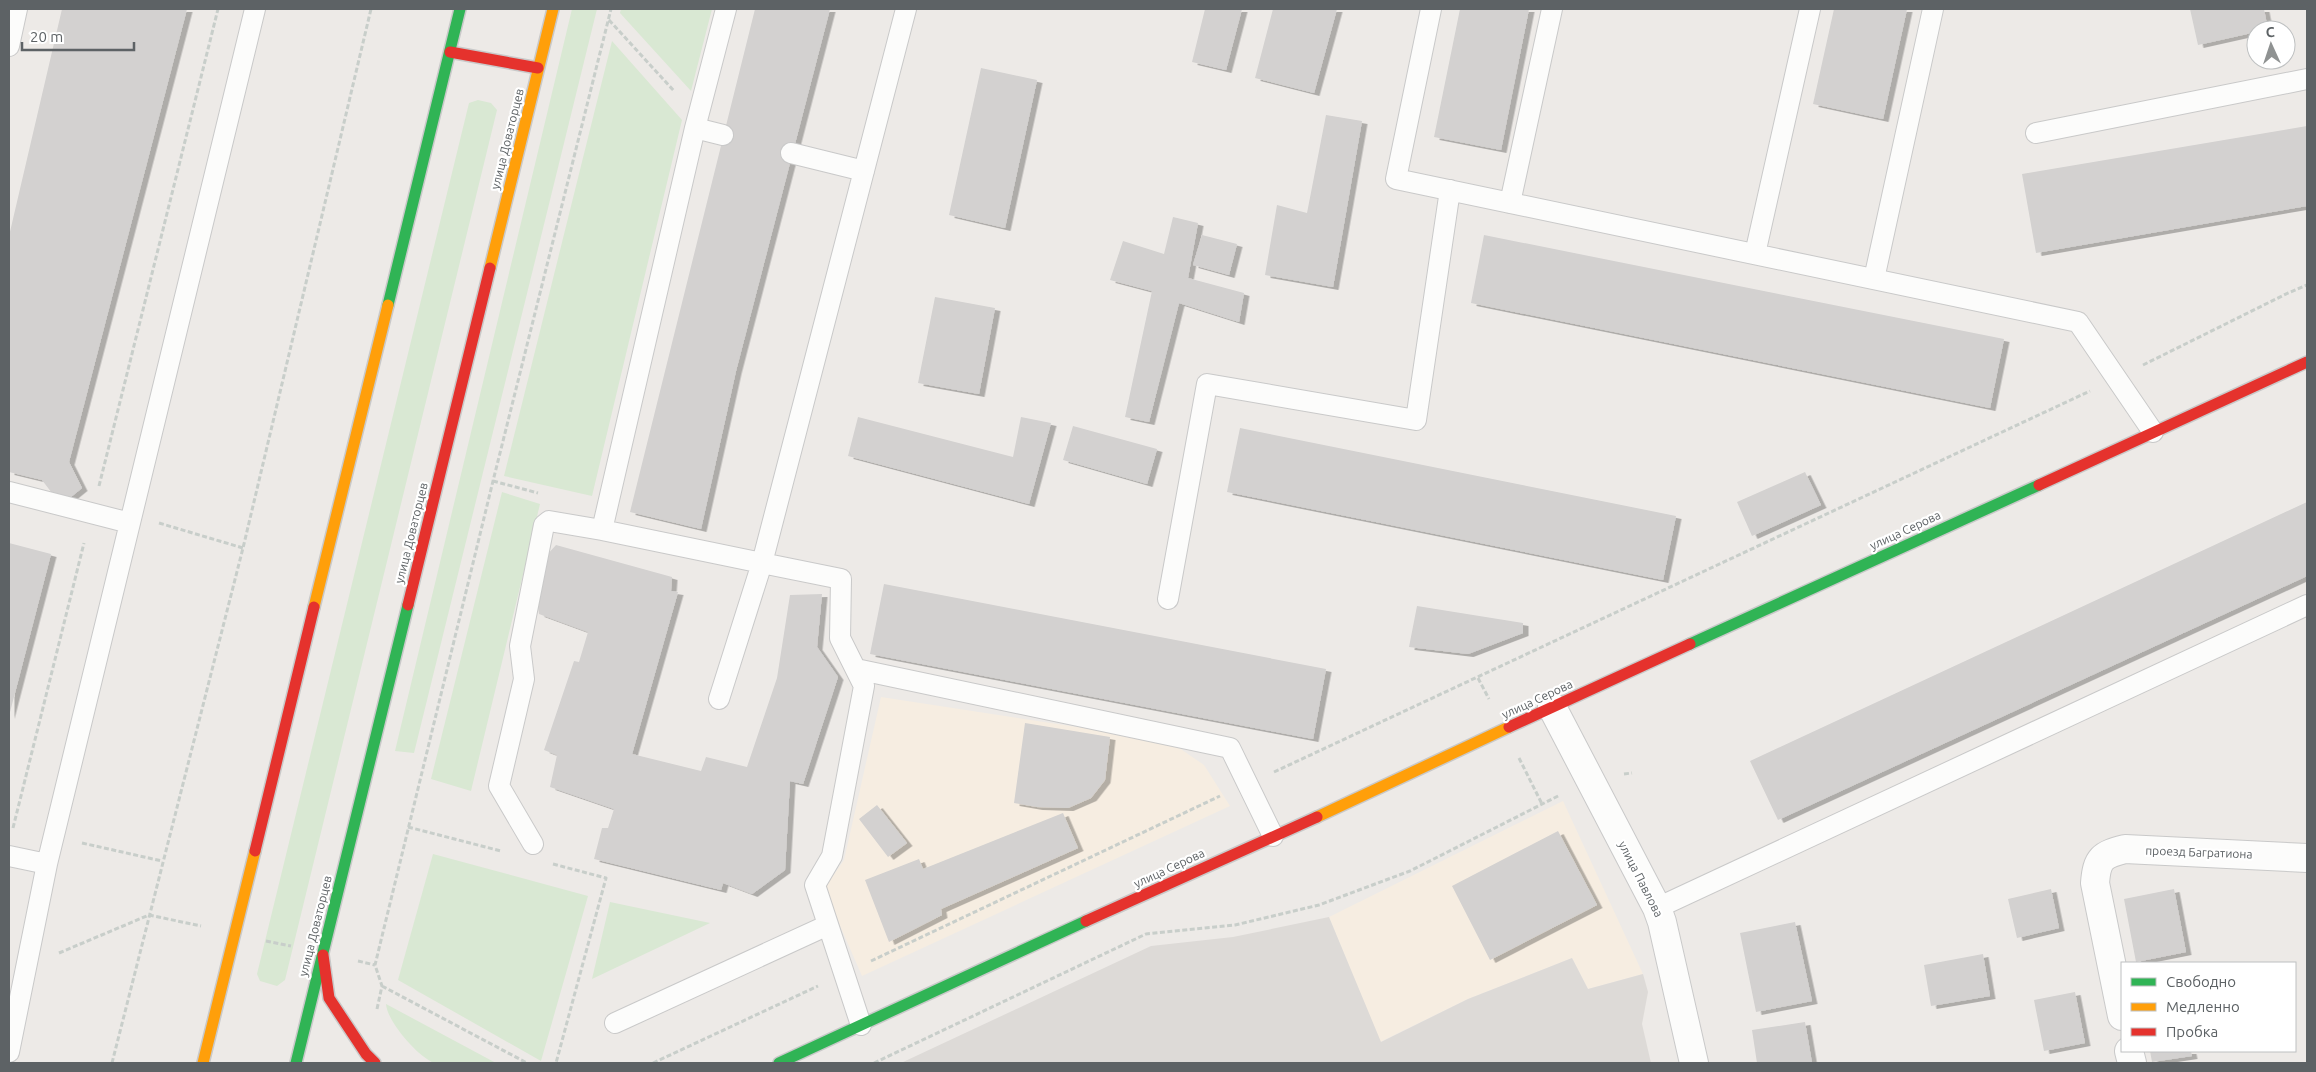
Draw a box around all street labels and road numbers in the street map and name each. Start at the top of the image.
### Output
street label: улица Доваторцев [488,87,526,191]
street label: улица Доваторцев [392,481,430,585]
street label: улица Серова [1868,508,1942,552]
street label: улица Серова [1500,677,1574,721]
street label: улица Павлова [1616,839,1666,919]
street label: проезд Багратиона [2145,844,2253,860]
street label: улица Серова [1132,846,1206,890]
street label: улица Доваторцев [296,874,334,978]

